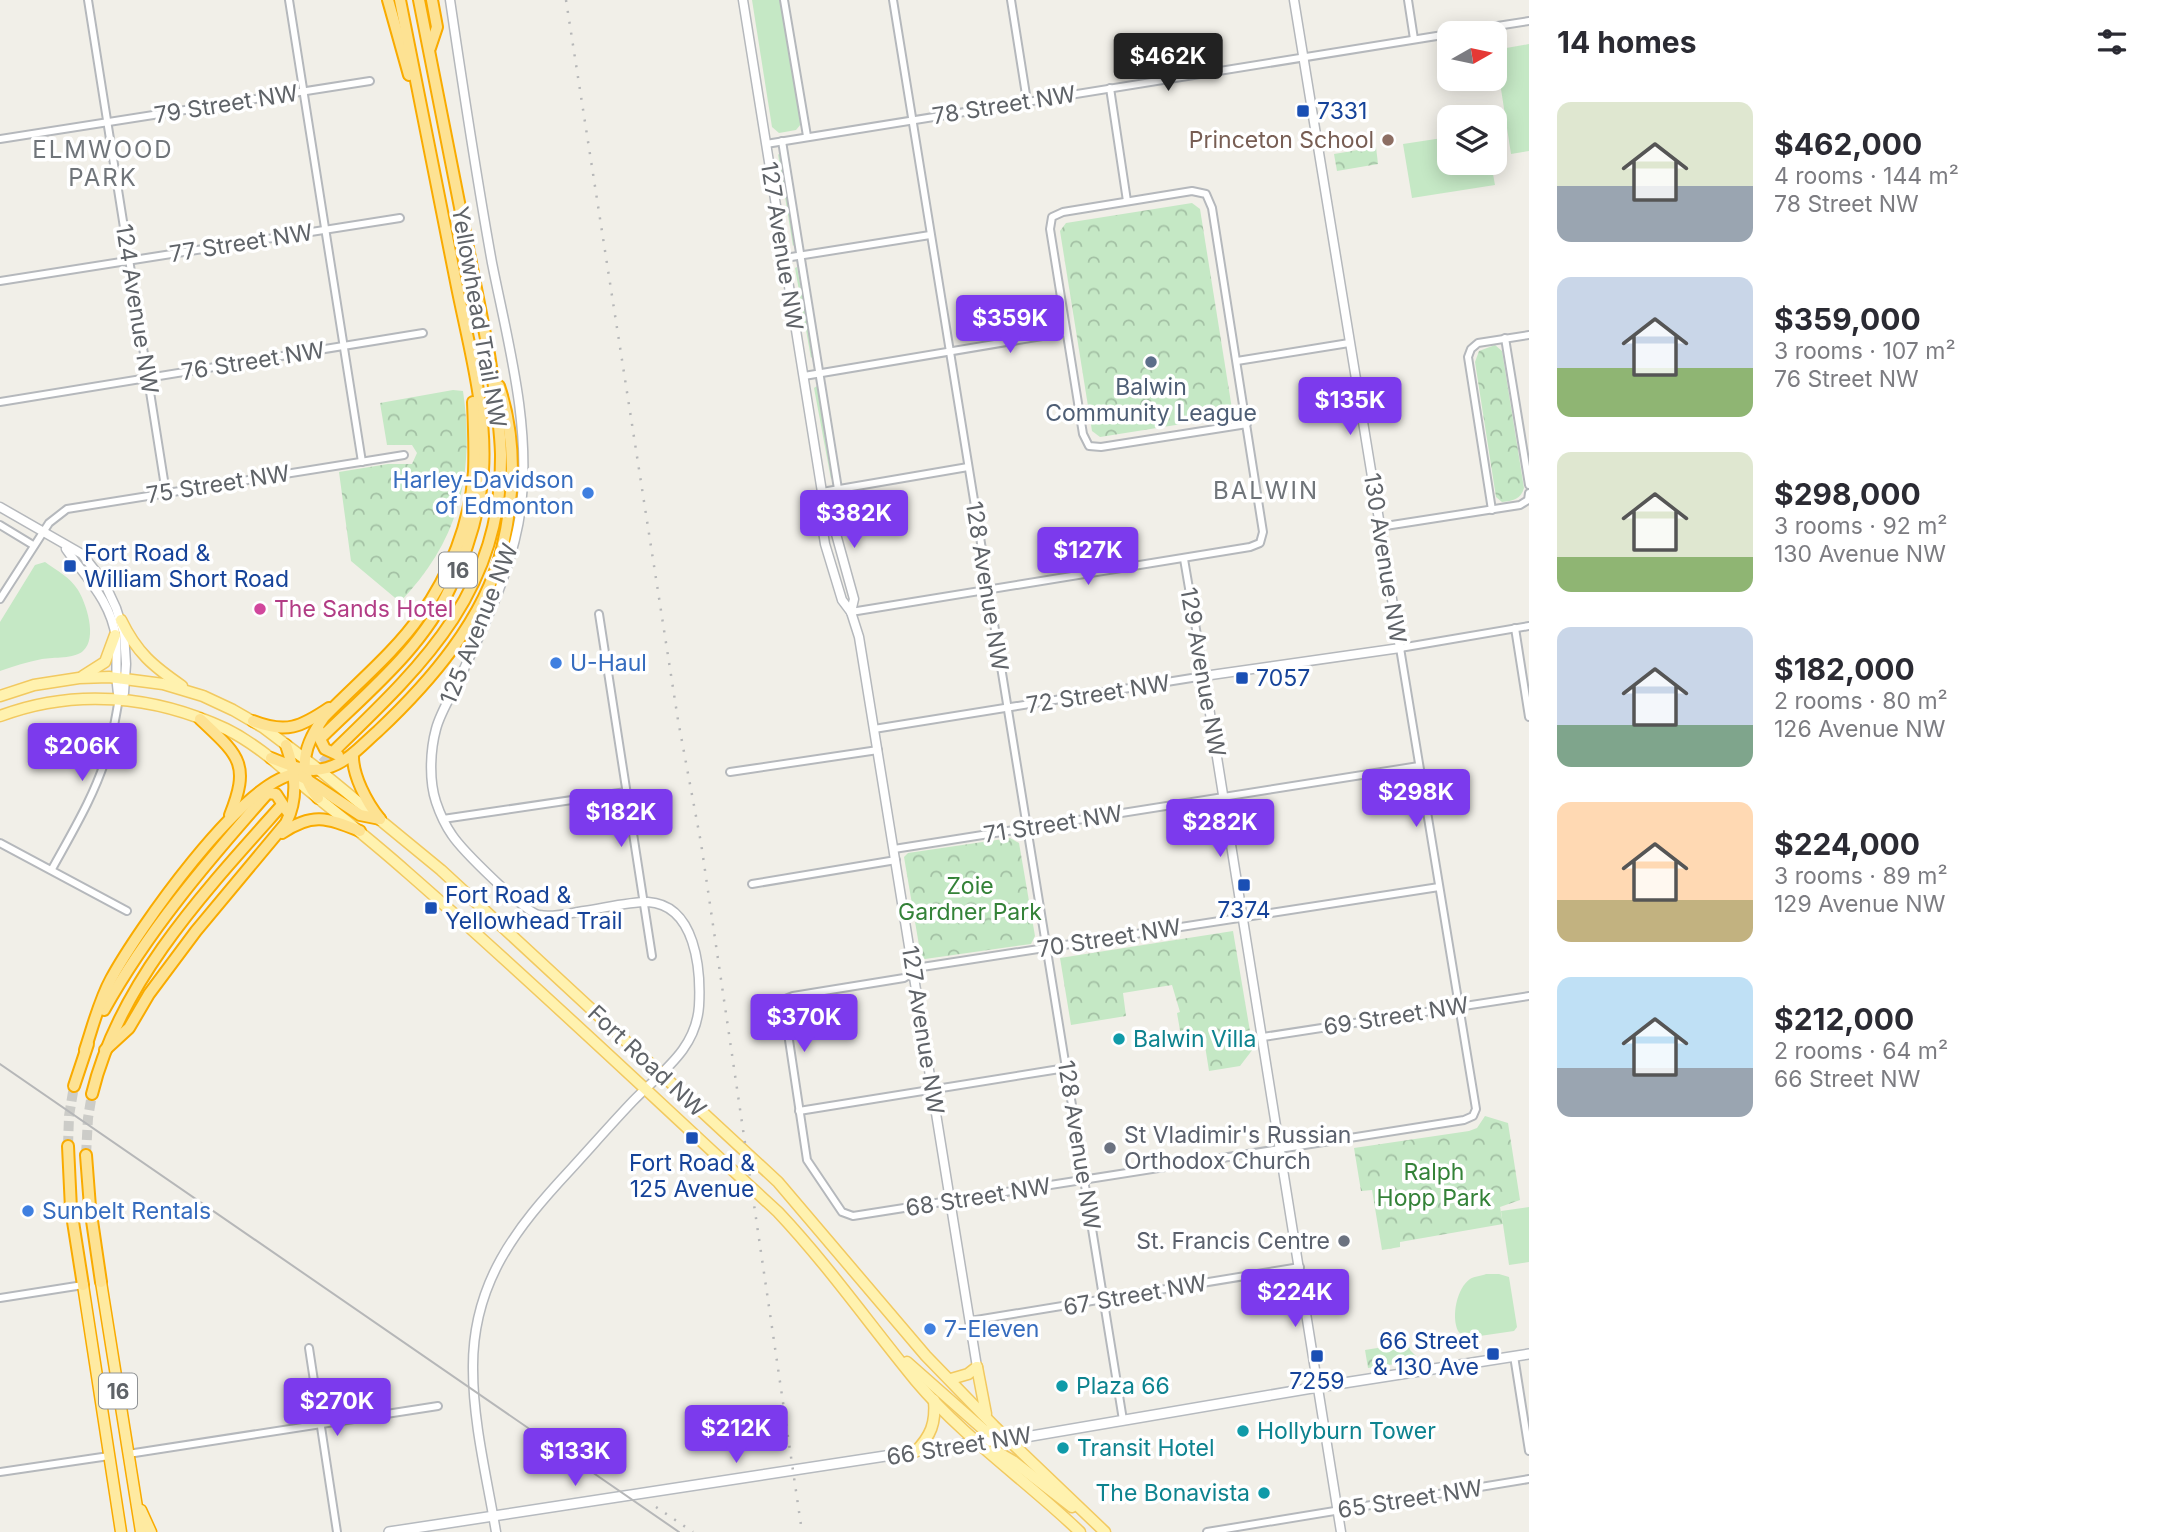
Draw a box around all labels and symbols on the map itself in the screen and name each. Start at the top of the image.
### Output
north arrow [1437,21,1507,91]
pin: $462K [1119,34,1217,93]
street label: 79 Street NW [152,79,300,129]
street label: 78 Street NW [930,80,1078,130]
place label: 7331 [1317,97,1367,125]
marker: 7331 [1295,103,1311,119]
place label: Princeton School [1189,126,1374,154]
marker: Princeton School [1380,132,1396,148]
district label: ELMWOOD PARK [32,135,174,192]
street label: 127 Avenue NW [755,160,809,333]
street label: Yellowhead Trail NW [446,204,512,430]
street label: 77 Street NW [168,218,315,268]
street label: 124 Avenue NW [110,222,164,396]
pin: $359K [961,296,1059,355]
street label: 76 Street NW [179,336,327,386]
marker: Balwin Community League [1143,354,1159,370]
place label: Balwin Community League [1045,373,1257,427]
pin: $135K [1301,378,1399,437]
street label: 75 Street NW [144,459,292,509]
place label: Harley-Davidson of Edmonton [393,466,574,520]
street label: 130 Avenue NW [1358,471,1412,645]
district label: BALWIN [1213,476,1319,505]
marker: Harley-Davidson of Edmonton [580,485,596,501]
pin: $382K [805,490,903,550]
street label: 128 Avenue NW [960,499,1014,673]
pin: $127K [1039,528,1137,587]
place label: Fort Road & William Short Road [84,539,289,593]
street label: 125 Avenue NW [434,539,524,709]
road number: 16 [439,552,477,588]
marker: Fort Road & William Short Road [62,558,78,574]
street label: 129 Avenue NW [1174,585,1232,759]
place label: The Sands Hotel [274,595,453,623]
marker: The Sands Hotel [252,601,268,617]
place label: U-Haul [570,649,647,677]
marker: U-Haul [548,655,564,671]
place label: 7057 [1256,664,1310,692]
street label: 72 Street NW [1024,669,1172,719]
marker: 7057 [1234,670,1250,686]
pin: $206K [33,724,131,783]
pin: $298K [1367,770,1465,829]
pin: $182K [572,790,670,849]
street label: 71 Street NW [982,799,1125,849]
pin: $282K [1171,800,1269,859]
park label: Zoie Gardner Park [898,872,1042,926]
marker: 7374 [1236,877,1252,893]
place label: Fort Road & Yellowhead Trail [445,881,623,935]
place label: 7374 [1217,896,1271,924]
marker: Fort Road & Yellowhead Trail [423,900,439,916]
street label: 70 Street NW [1035,913,1183,963]
street label: 127 Avenue NW [896,944,950,1117]
street label: 69 Street NW [1322,991,1471,1041]
pin: $370K [755,995,853,1054]
street label: Fort Road NW [582,999,712,1123]
place label: Balwin Villa [1133,1025,1256,1053]
marker: Balwin Villa [1111,1031,1127,1047]
street label: 128 Avenue NW [1052,1058,1106,1232]
place label: St Vladimir's Russian Orthodox Church [1124,1121,1351,1175]
marker: Fort Road & 125 Avenue [684,1130,700,1146]
marker: St Vladimir's Russian Orthodox Church [1102,1140,1118,1156]
place label: Fort Road & 125 Avenue [629,1149,755,1203]
park label: Ralph Hopp Park [1377,1158,1492,1212]
street label: 68 Street NW [904,1172,1053,1222]
place label: Sunbelt Rentals [42,1197,211,1225]
marker: Sunbelt Rentals [20,1203,36,1219]
place label: St. Francis Centre [1136,1227,1330,1255]
marker: St. Francis Centre [1336,1233,1352,1249]
street label: 67 Street NW [1061,1269,1209,1321]
pin: $224K [1246,1270,1344,1329]
place label: 7-Eleven [944,1315,1039,1343]
marker: 7-Eleven [922,1321,938,1337]
place label: 66 Street & 130 Ave [1373,1327,1479,1381]
marker: 66 Street & 130 Ave [1485,1346,1501,1362]
marker: 7259 [1309,1348,1325,1364]
place label: 7259 [1289,1367,1345,1395]
place label: Plaza 66 [1076,1372,1170,1400]
road number: 16 [99,1374,137,1408]
pin: $270K [288,1378,386,1438]
marker: Plaza 66 [1054,1378,1070,1394]
pin: $212K [687,1406,785,1465]
place label: Hollyburn Tower [1257,1417,1436,1445]
street label: 66 Street NW [885,1421,1034,1471]
marker: Hollyburn Tower [1235,1423,1251,1439]
pin: $133K [526,1428,624,1488]
place label: Transit Hotel [1077,1434,1215,1462]
marker: Transit Hotel [1055,1440,1071,1456]
street label: 65 Street NW [1336,1474,1485,1524]
place label: The Bonavista [1095,1479,1250,1507]
marker: The Bonavista [1256,1485,1272,1501]

